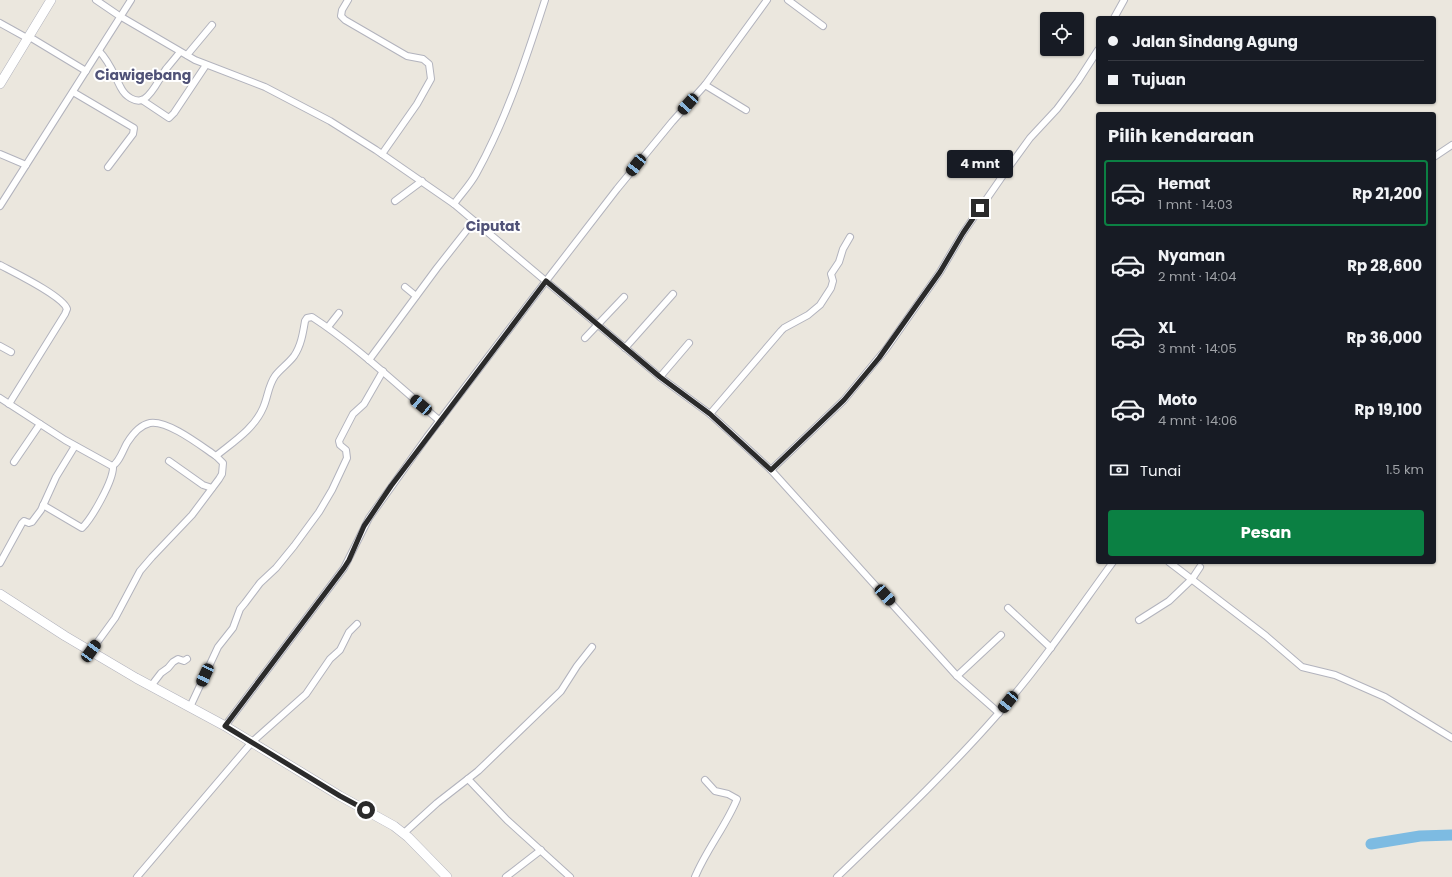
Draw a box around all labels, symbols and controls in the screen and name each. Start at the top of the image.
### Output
map controls [1040,12,1084,56]
button: locate [1040,12,1084,56]
text: Jalan Sindang Agung [1132,31,1298,52]
district label: Ciawigebang [95,65,191,85]
text: Tujuan [1132,69,1186,90]
car [676,91,700,117]
text: Pilih kendaraan [1108,123,1254,148]
callout: 4 mnt [947,150,1013,178]
car [624,152,648,178]
text: 4 mnt [960,154,1000,173]
text: Hemat [1158,173,1210,194]
icon: car [1110,175,1146,211]
text: Rp 21,200 [1352,183,1422,204]
text: 1 mnt · 14:03 [1158,195,1233,214]
route end [971,199,989,217]
district label: Ciputat [466,216,521,236]
text: Nyaman [1158,245,1225,266]
icon: car [1110,247,1146,283]
text: Rp 28,600 [1347,255,1422,276]
text: 2 mnt · 14:04 [1158,267,1237,286]
text: XL [1158,317,1176,338]
icon: car [1110,319,1146,355]
text: Rp 36,000 [1347,327,1422,348]
text: 3 mnt · 14:05 [1158,339,1237,358]
text: Moto [1158,389,1197,410]
icon: car [1110,391,1146,427]
car [408,393,434,417]
text: Rp 19,100 [1354,399,1422,420]
text: 4 mnt · 14:06 [1158,411,1237,430]
icon: cash [1108,459,1130,481]
text: Tunai [1140,460,1181,481]
text: 1.5 km [1385,460,1424,479]
button: Pesan [1108,510,1424,556]
car [873,582,897,608]
car [79,638,103,664]
car [194,662,216,688]
car [996,689,1020,715]
route start [357,801,375,819]

